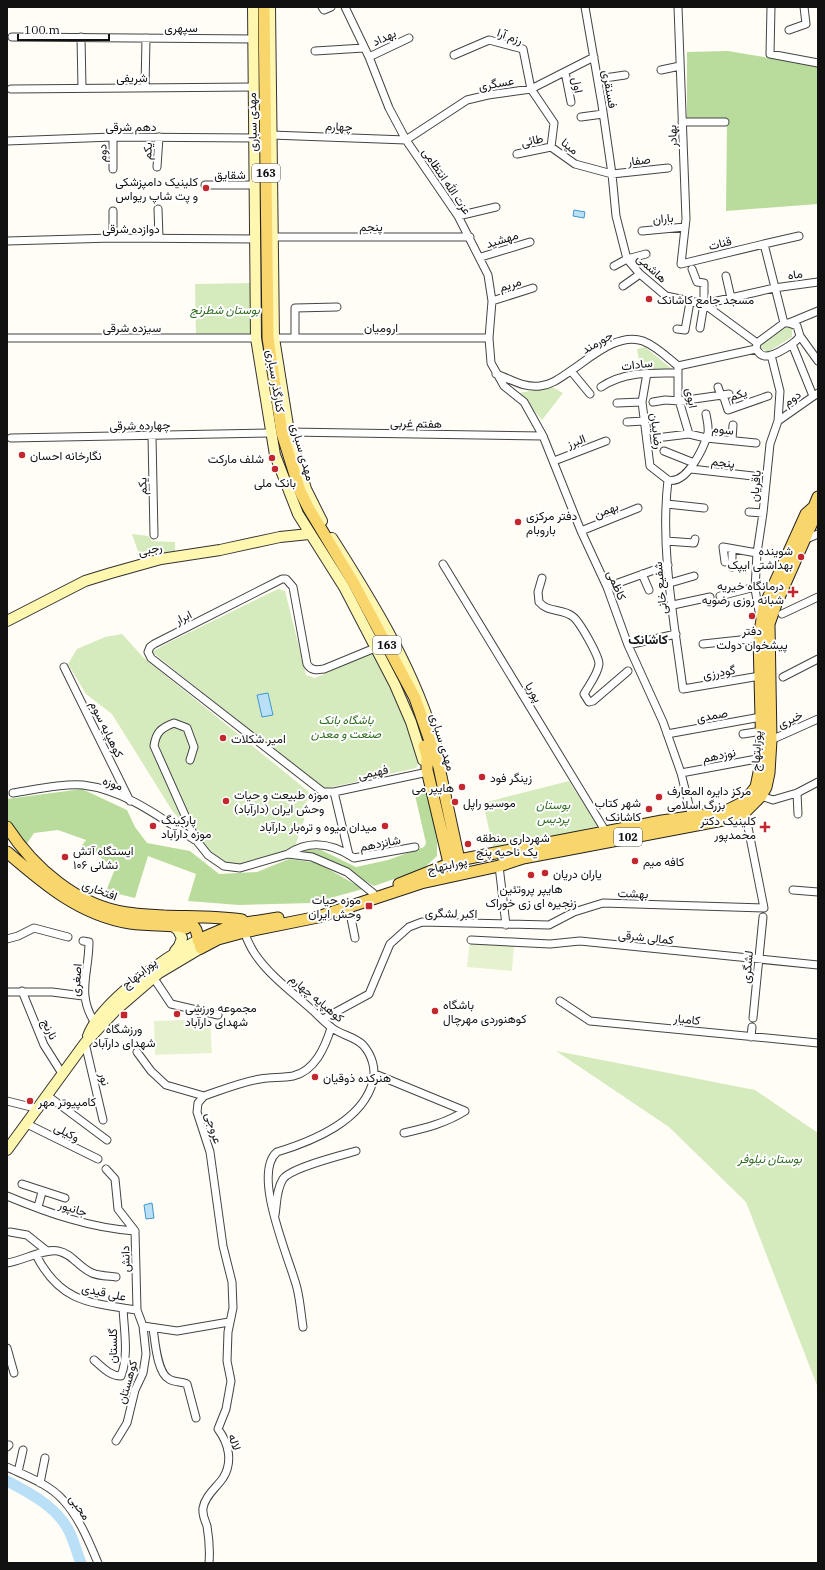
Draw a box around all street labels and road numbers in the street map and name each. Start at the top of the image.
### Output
street label: سپهری [164,20,198,36]
street label: بهداد [370,25,399,50]
street label: رزم آرا [495,25,525,48]
street label: فسنقری [598,69,621,110]
street label: شریفی [116,70,148,86]
street label: عسگری [477,73,515,94]
street label: اول [568,76,587,94]
street label: مهدی سباری [244,92,261,152]
street label: چهارم [325,118,353,135]
street label: دهم شرقی [105,119,157,135]
street label: بهادر [664,124,681,149]
street label: طائی [519,130,545,151]
street label: مینا [558,135,582,157]
street label: یکم [139,142,156,160]
street label: دوم [94,144,111,162]
street label: عزت الله انتظامی [418,145,475,218]
street label: صفار [626,151,651,170]
road number: 163 [252,164,280,182]
street label: شقایق [214,167,246,183]
street label: باران [652,210,674,227]
street label: پنجم [359,219,383,235]
street label: دوازده شرقی [102,221,160,237]
street label: مهشید [484,227,520,252]
street label: قنات [707,233,733,253]
street label: هاشمی [633,250,670,286]
street label: ماه [786,266,804,282]
street label: مریم [497,273,523,296]
street label: سیزده شرقی [103,320,161,336]
street label: ارومیان [364,320,398,336]
street label: جورمند [579,327,616,358]
street label: کنارگذر سباری [263,348,288,414]
street label: سادات [620,355,654,373]
street label: یکم [727,384,749,405]
street label: دوم [780,386,805,410]
street label: ابوی [682,387,701,409]
street label: رضاییان [646,412,667,450]
street label: هفتم غربی [390,415,442,432]
street label: چهارده شرقی [109,417,171,434]
street label: سوم [711,420,735,439]
street label: مهدی سباری [287,421,318,483]
street label: البرز [564,431,588,453]
street label: پنجم [710,453,736,472]
street label: باقریان [746,470,765,503]
street label: یکم [134,477,151,495]
street label: بهمن [592,498,621,523]
street label: رجبی [136,539,164,560]
street label: شفیع خانی [650,561,672,615]
street label: کاظمی [603,568,630,603]
street label: ابرار [171,606,194,629]
road number: 163 [373,636,401,654]
street label: گودرزی [701,662,737,683]
street label: پوریا [521,679,546,705]
street label: کوهپایه سوم [86,698,127,760]
street label: صمدی [695,705,729,726]
street label: خیری [775,707,805,732]
street label: مهدی سباری [426,711,459,773]
street label: پورابتهاج [747,730,767,772]
street label: نوزدهم [701,744,737,767]
street label: فهیمی [356,761,390,784]
street label: موزه [100,772,125,794]
road number: 102 [614,828,642,846]
street label: شانزدهم [358,832,402,855]
street label: پورابتهاج [425,853,469,879]
street label: افتخاری [80,876,120,904]
street label: بهشت [617,885,649,902]
street label: اکبر لشگری [425,905,477,922]
street label: کمالی شرقی [617,927,675,948]
street label: لشگری [738,950,757,984]
street label: پورابتهاج [118,954,161,993]
street label: اصغری [67,963,86,997]
street label: کوهپایه چهارم [286,971,347,1026]
street label: کامیار [672,1010,701,1029]
street label: نارنج [37,1016,61,1043]
street label: نور [95,1070,114,1087]
street label: عروجی [201,1111,226,1146]
street label: وکیلی [51,1119,82,1146]
street label: جانپور [56,1196,89,1220]
street label: دانش [117,1245,134,1273]
street label: علی قیدی [80,1280,128,1305]
street label: گلستان [105,1328,120,1364]
street label: کوهستان [114,1358,141,1406]
street label: لاله [225,1432,245,1452]
street label: محبی [65,1491,94,1523]

